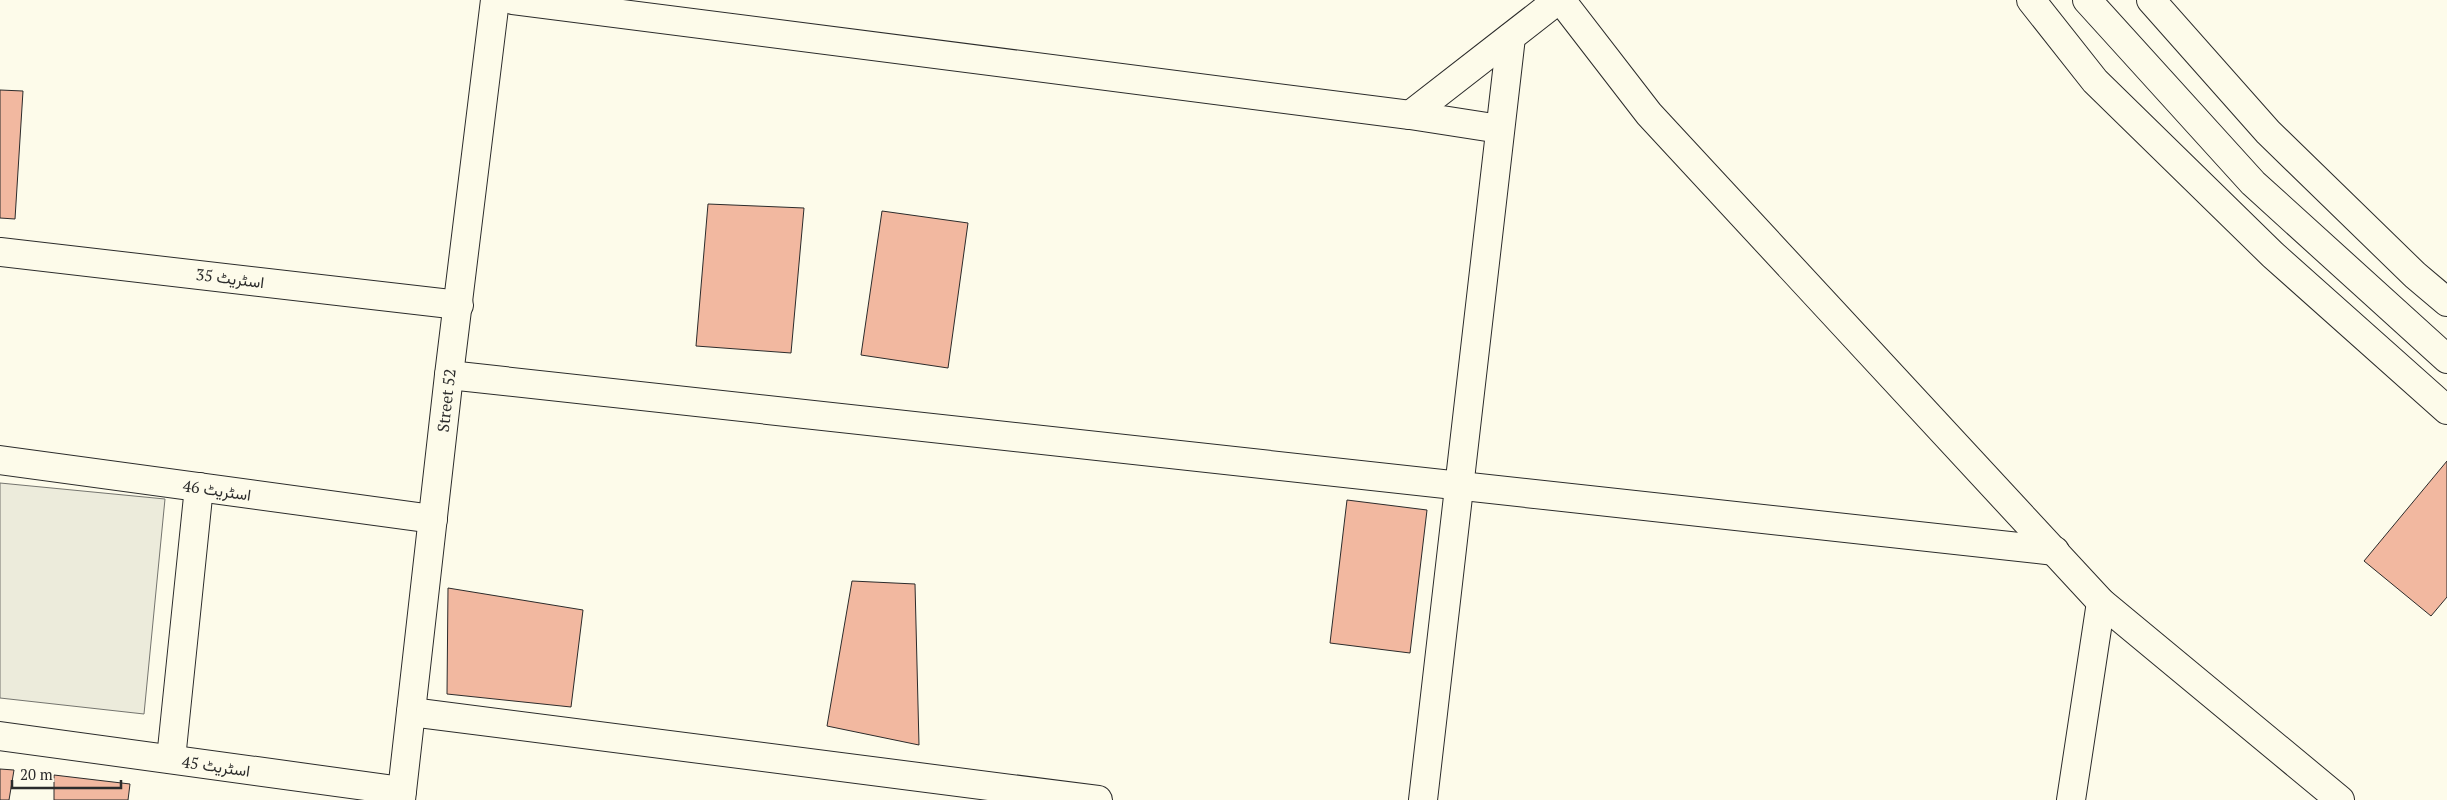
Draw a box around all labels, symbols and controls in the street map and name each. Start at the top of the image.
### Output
street label: اسٹریٹ 35 [195,263,265,293]
street label: Street 52 [432,368,461,433]
street label: اسٹریٹ 46 [181,474,253,506]
street label: اسٹریٹ 45 [180,750,252,782]
scale bar [12,758,121,790]
text: 20 m [20,764,53,784]

